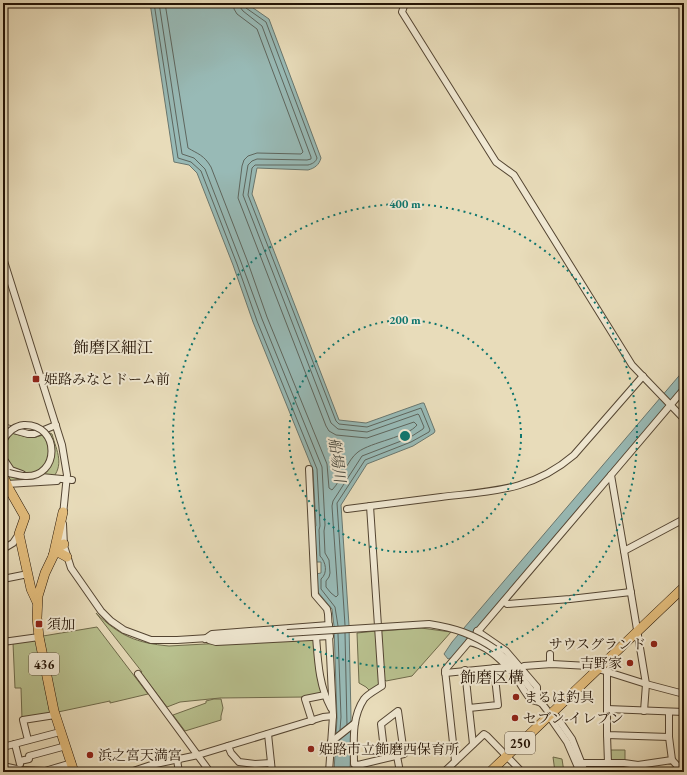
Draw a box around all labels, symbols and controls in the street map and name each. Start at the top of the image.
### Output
text: 400 m [389,196,421,212]
text: 200 m [389,312,421,328]
district label: 飾磨区細江 [73,337,153,358]
place label: 姫路みなとドーム前 [44,370,170,388]
marker: 姫路みなとドーム前 [31,374,41,384]
centre of rings [398,429,412,443]
water label: 船場川 [325,436,350,486]
place label: 須加 [47,615,75,633]
marker: 須加 [34,619,44,629]
place label: サウスグランド [548,635,646,653]
marker: サウスグランド [649,639,659,649]
road number: 436 [29,653,59,675]
place label: 吉野家 [580,654,622,672]
marker: 吉野家 [625,658,635,668]
district label: 飾磨区構 [460,667,524,688]
place label: まるは釣具 [524,688,594,706]
marker: まるは釣具 [511,692,521,702]
place label: セブン-イレブン [523,709,624,727]
marker: セブン-イレブン [510,713,520,723]
road number: 250 [505,732,535,754]
place label: 姫路市立飾磨西保育所 [319,740,459,758]
marker: 姫路市立飾磨西保育所 [306,744,316,754]
place label: 浜之宮天満宮 [98,746,182,764]
marker: 浜之宮天満宮 [85,750,95,760]

